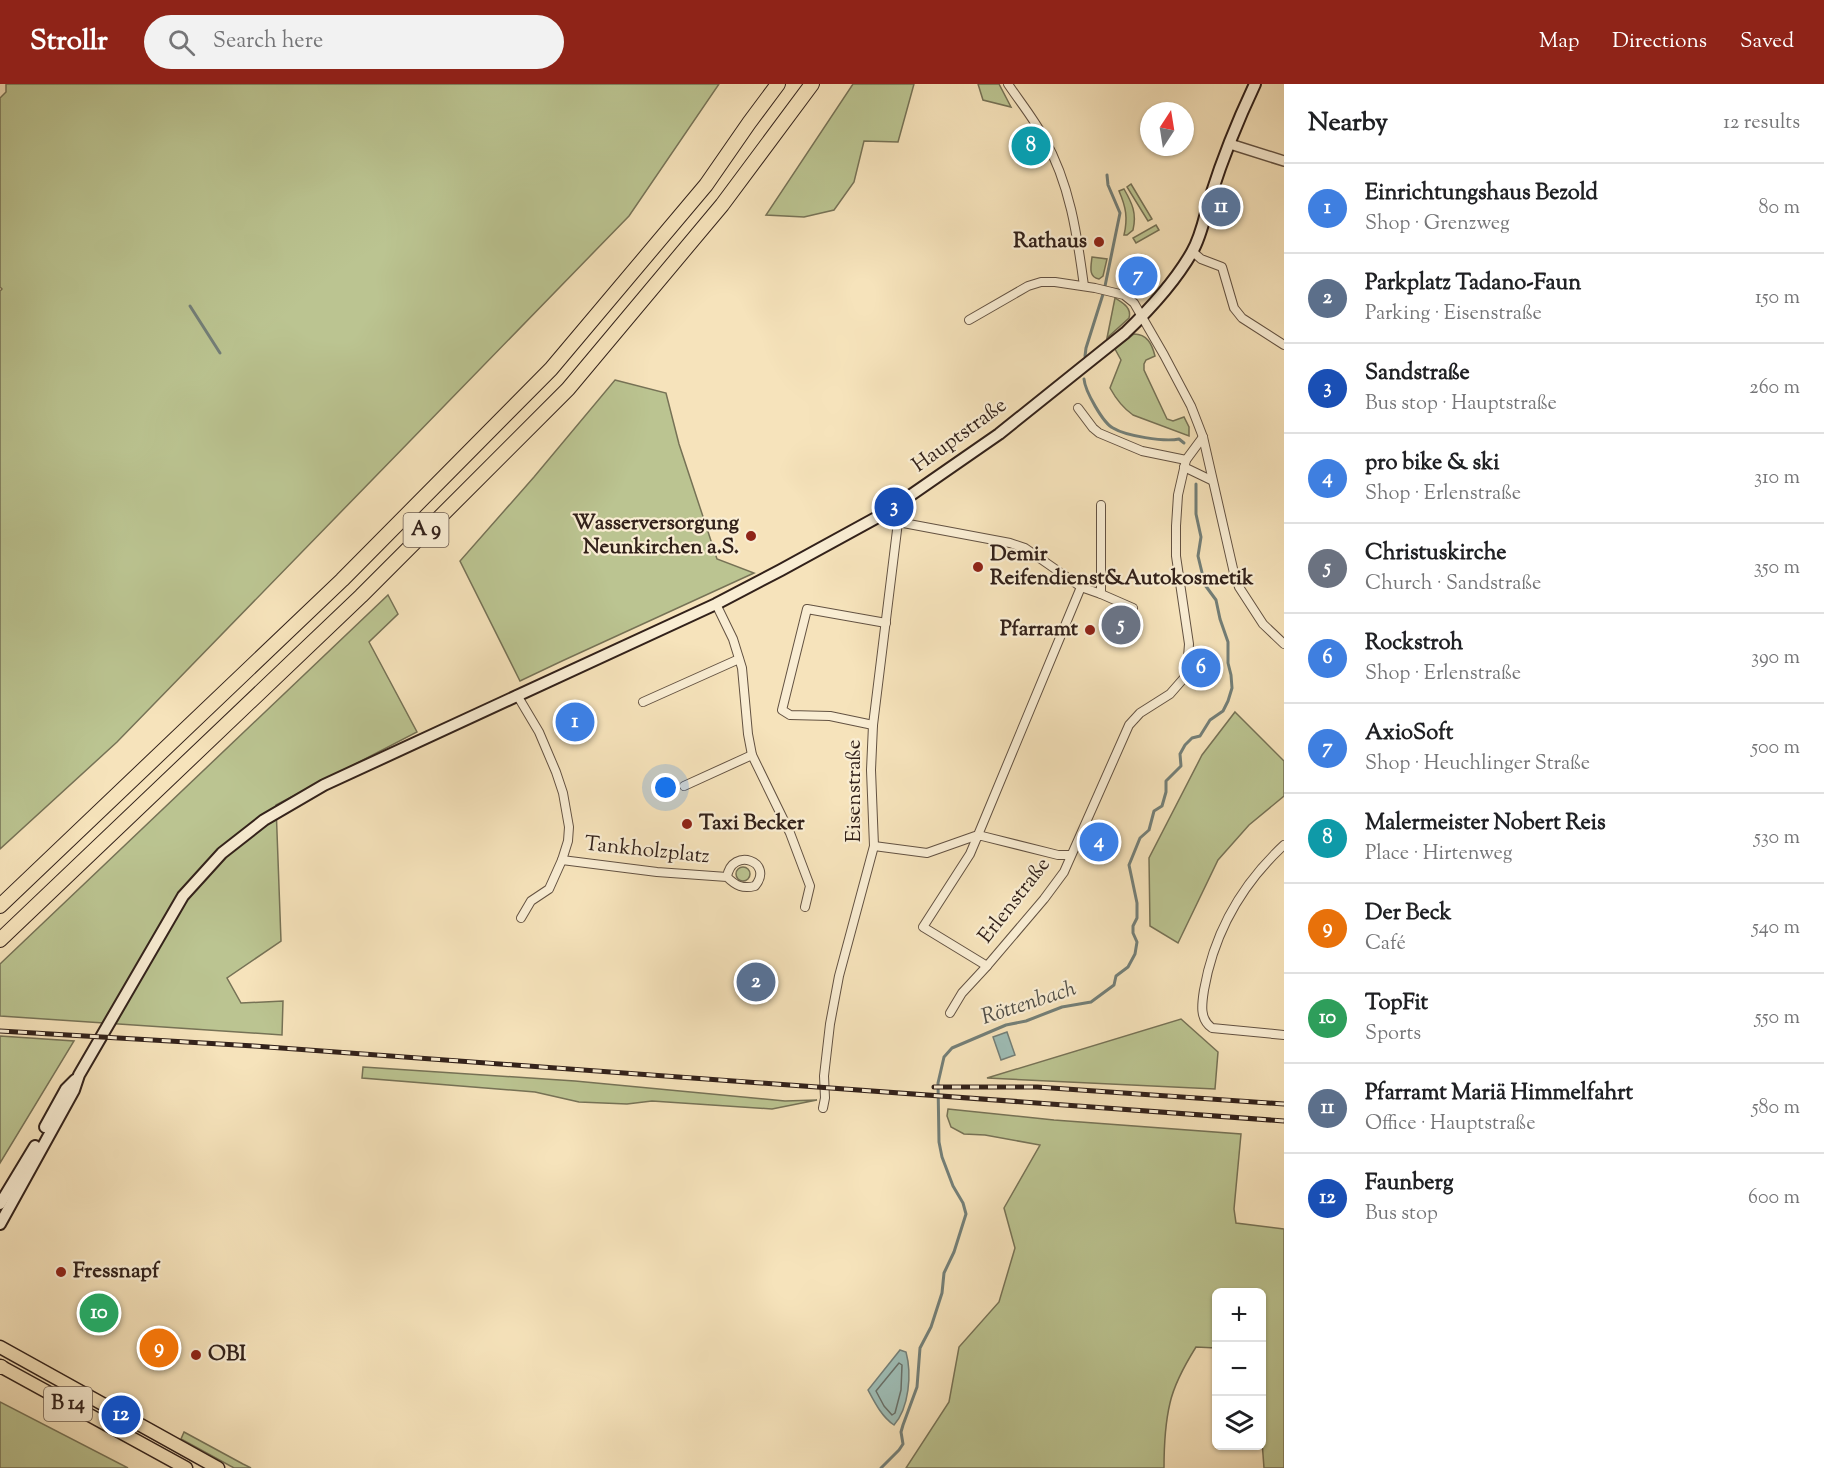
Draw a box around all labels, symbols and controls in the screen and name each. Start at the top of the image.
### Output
search box [144,15,564,69]
text: Strollr [30,22,108,62]
icon: search [165,26,198,59]
text: Search here [213,26,323,58]
text: Map [1539,27,1579,57]
text: Directions [1612,27,1707,57]
text: Saved [1740,27,1794,57]
north arrow [1140,102,1194,156]
text: Nearby [1308,105,1388,142]
text: 12 results [1723,109,1800,138]
pin: 8 [1012,124,1050,168]
text: Einrichtungshaus Bezold [1365,178,1598,210]
pin: 11 [1202,184,1240,230]
text: 1 [1324,194,1331,223]
text: 80 m [1759,194,1800,223]
text: Shop · Grenzweg [1365,210,1510,239]
place label: Rathaus [1013,227,1087,257]
marker: Rathaus [1092,235,1106,249]
pin: 7 [1118,254,1158,298]
text: Parkplatz Tadano-Faun [1365,268,1581,300]
text: 2 [1323,284,1332,313]
text: 150 m [1755,284,1800,313]
text: Parking · Eisenstraße [1365,300,1542,329]
text: Sandstraße [1365,358,1470,390]
text: 3 [1323,374,1332,403]
text: 260 m [1749,374,1800,403]
text: Bus stop · Hauptstraße [1365,390,1557,419]
street label: Hauptstraße [906,391,1014,481]
text: pro bike & ski [1365,448,1499,480]
text: 4 [1322,464,1333,493]
text: 310 m [1754,464,1800,493]
text: Shop · Erlenstraße [1365,480,1521,509]
pin: 3 [874,484,914,530]
place label: Wasserversorgung Neunkirchen a.S. [573,509,740,563]
road number: A 9 [404,513,448,547]
marker: Wasserversorgung Neunkirchen a.S. [744,529,758,543]
text: Christuskirche [1365,538,1507,570]
place label: Demir Reifendienst&Autokosmetik [990,540,1254,594]
text: 5 [1324,554,1331,583]
text: 350 m [1754,554,1800,583]
marker: Demir Reifendienst&Autokosmetik [971,560,985,574]
text: Church · Sandstraße [1365,570,1541,599]
pin: 5 [1102,602,1140,648]
place label: Pfarramt [1000,615,1079,645]
marker: Pfarramt [1083,623,1097,637]
text: Rockstroh [1365,628,1463,660]
text: 6 [1323,644,1332,673]
text: 390 m [1751,644,1800,673]
pin: 6 [1182,646,1220,690]
text: Shop · Erlenstraße [1365,660,1521,689]
pin: 1 [556,700,594,744]
text: AxioSoft [1365,718,1453,750]
text: 7 [1322,734,1333,763]
text: 500 m [1751,734,1800,763]
street label: Eisenstraße [840,740,870,842]
text: Shop · Heuchlinger Straße [1365,750,1590,779]
your location [651,773,680,802]
text: Malermeister Nobert Reis [1365,808,1606,840]
place label: Taxi Becker [699,809,805,839]
marker: Taxi Becker [680,817,694,831]
pin: 4 [1080,820,1118,864]
text: 8 [1323,824,1333,853]
text: 530 m [1754,824,1800,853]
street label: Tankholzplatz [583,830,711,872]
text: Place · Hirtenweg [1365,840,1512,869]
street label: Erlenstraße [972,852,1058,950]
text: Der Beck [1365,898,1452,930]
text: 9 [1323,914,1332,943]
text: 540 m [1752,914,1800,943]
text: Café [1365,930,1406,959]
pin: 2 [736,960,776,1004]
water label: Röttenbach [977,974,1081,1034]
text: TopFit [1365,988,1428,1020]
text: 10 [1319,1004,1336,1033]
text: 550 m [1755,1004,1800,1033]
text: Sports [1365,1020,1421,1049]
text: Pfarramt Mariä Himmelfahrt [1365,1078,1633,1110]
text: 11 [1321,1094,1334,1123]
text: 580 m [1752,1094,1800,1123]
text: Office · Hauptstraße [1365,1110,1535,1139]
text: Faunberg [1365,1168,1453,1200]
text: 12 [1319,1184,1336,1213]
text: 600 m [1748,1184,1800,1213]
text: Bus stop [1365,1200,1438,1229]
place label: Fressnapf [73,1257,161,1287]
marker: Fressnapf [54,1265,68,1279]
map controls [1212,1288,1266,1450]
button: + [1212,1288,1266,1342]
pin: 10 [80,1290,118,1336]
pin: 9 [140,1326,178,1370]
place label: OBI [208,1340,246,1370]
button: − [1212,1342,1266,1396]
marker: OBI [189,1348,203,1362]
road number: B 14 [44,1387,92,1421]
pin: 12 [102,1392,140,1438]
button: layers [1212,1396,1266,1450]

